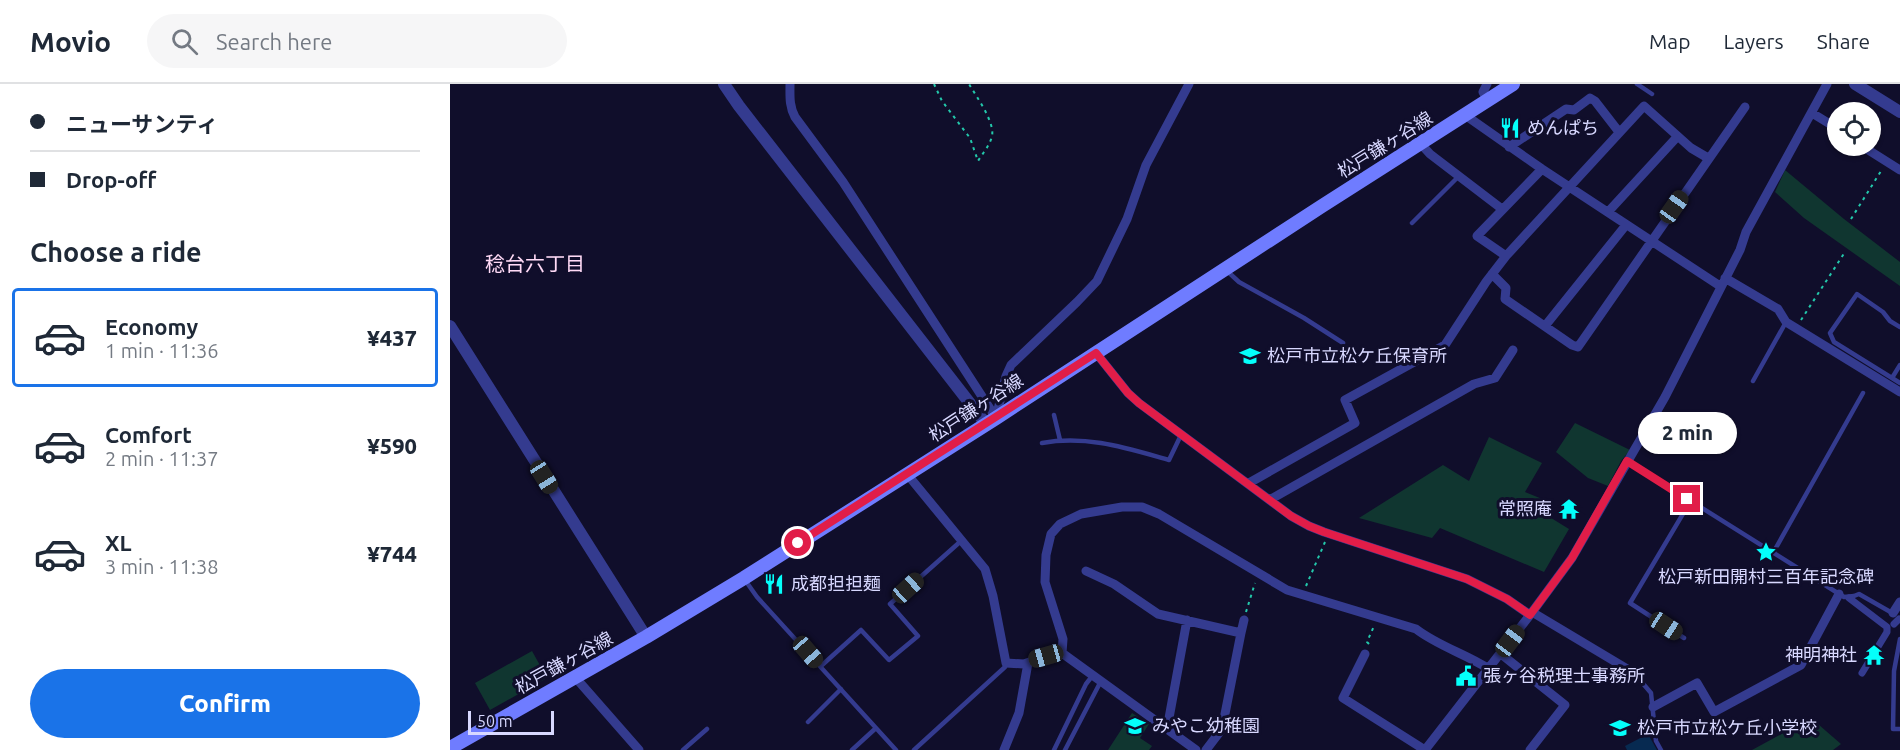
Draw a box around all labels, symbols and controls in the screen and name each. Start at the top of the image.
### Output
search box [147,14,567,68]
icon: search [168,25,201,58]
text: Movio [30,26,111,57]
text: Search here [216,29,332,54]
text: Map [1649,29,1690,53]
text: Layers [1723,29,1784,53]
text: Share [1817,29,1870,53]
map controls [1827,102,1881,156]
button: locate [1827,102,1881,156]
street label: 松戸鎌ヶ谷線 [1333,107,1436,181]
text: ニューサンティ [66,111,218,136]
restaurant icon: めんぱち [1498,116,1522,140]
place label: めんぱち [1527,117,1599,137]
text: Drop-off [66,167,156,192]
car [1656,187,1692,227]
text: Choose a ride [30,237,202,267]
district label: 稔台六丁目 [485,252,585,275]
icon: car [33,311,87,365]
text: Economy [105,314,198,339]
text: ¥437 [367,325,417,350]
text: 1 min · 11:36 [105,339,219,362]
school or university icon: 松戸市立松ケ丘保育所 [1238,344,1262,368]
place label: 松戸市立松ケ丘保育所 [1267,345,1447,365]
street label: 松戸鎌ヶ谷線 [925,369,1026,445]
callout: 2 min [1638,412,1736,454]
icon: car [33,419,87,473]
text: 2 min [1662,421,1713,444]
text: Comfort [105,422,192,447]
text: ¥590 [367,433,417,458]
text: 2 min · 11:37 [105,447,219,470]
car [527,457,561,497]
route end [1673,485,1700,512]
temple icon: 常照庵 [1557,497,1581,521]
place label: 常照庵 [1498,498,1552,518]
icon: car [33,527,87,581]
route start [784,529,811,556]
text: XL [105,530,132,555]
place icon: 松戸新田開村三百年記念碑 [1754,540,1778,564]
text: ¥744 [367,541,417,566]
text: 3 min · 11:38 [105,555,219,578]
place label: 松戸新田開村三百年記念碑 [1658,566,1874,586]
car [889,569,927,607]
restaurant icon: 成都担担麺 [762,572,786,596]
place label: 成都担担麺 [791,573,881,593]
car [1646,609,1686,643]
car [1492,621,1528,661]
street label: 松戸鎌ヶ谷線 [511,627,616,697]
car [789,633,827,671]
car [1026,642,1066,670]
temple icon: 神明神社 [1862,643,1886,667]
place label: 神明神社 [1785,644,1857,664]
public building icon: 張ヶ谷税理士事務所 [1454,664,1478,688]
place label: 張ヶ谷税理士事務所 [1483,665,1645,685]
button: Confirm [30,669,420,738]
scale bar [468,708,554,736]
text: 50 m [477,712,513,730]
school or university icon: みやこ幼稚園 [1123,714,1147,738]
place label: みやこ幼稚園 [1152,715,1260,735]
school or university icon: 松戸市立松ケ丘小学校 [1608,716,1632,740]
place label: 松戸市立松ケ丘小学校 [1637,717,1817,737]

